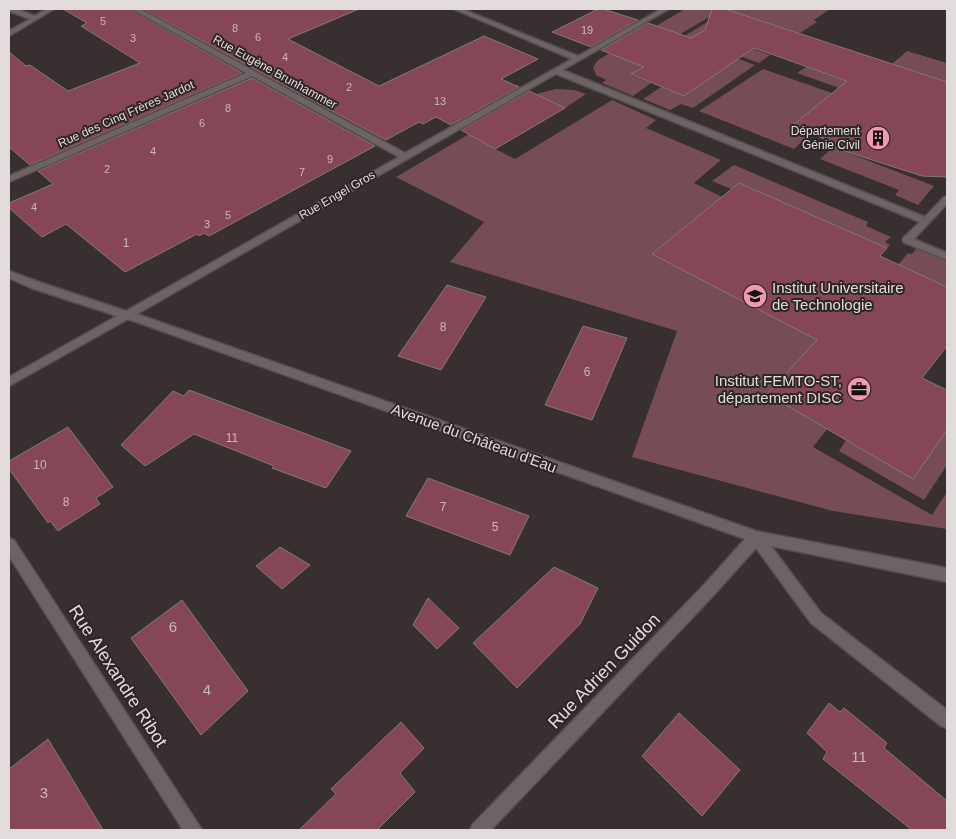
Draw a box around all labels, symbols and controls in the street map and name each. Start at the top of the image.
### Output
house number: 5 [100,15,106,27]
house number: 8 [232,22,238,34]
house number: 19 [581,24,593,36]
house number: 6 [255,31,261,43]
house number: 3 [130,32,136,44]
street label: Rue Eugène Brunhammer [211,32,339,112]
house number: 4 [282,51,288,63]
street label: Rue des Cinq Frères Jardot [56,77,197,150]
house number: 2 [346,81,352,93]
house number: 13 [434,95,446,107]
house number: 8 [225,102,231,114]
house number: 6 [199,117,205,129]
place label: Département Génie Civil [791,124,861,152]
building icon: Département Génie Civil [865,125,891,151]
house number: 4 [150,145,156,157]
house number: 9 [327,153,333,165]
house number: 2 [104,163,110,175]
house number: 7 [299,166,305,178]
street label: Rue Engel Gros [297,168,377,222]
house number: 4 [31,201,37,213]
house number: 5 [225,209,231,221]
house number: 3 [204,218,210,230]
house number: 1 [123,236,130,250]
place label: Institut Universitaire de Technologie [772,279,904,313]
school or university icon: Institut Universitaire de Technologie [742,283,768,309]
house number: 8 [440,320,447,334]
house number: 6 [584,365,591,379]
place label: Institut FEMTO-ST, département DISC [715,372,842,406]
office icon: Institut FEMTO-ST, département DISC [846,376,872,402]
street label: Avenue du Château d'Eau [389,400,559,476]
house number: 11 [226,431,239,445]
house number: 10 [33,458,47,472]
house number: 8 [63,495,70,509]
house number: 7 [440,500,447,514]
house number: 5 [492,520,499,534]
street label: Rue Alexandre Ribot [65,601,171,751]
street label: Rue Adrien Guidon [544,609,664,733]
house number: 6 [169,618,177,635]
house number: 4 [203,681,211,698]
house number: 11 [851,748,867,765]
house number: 3 [40,784,48,801]

